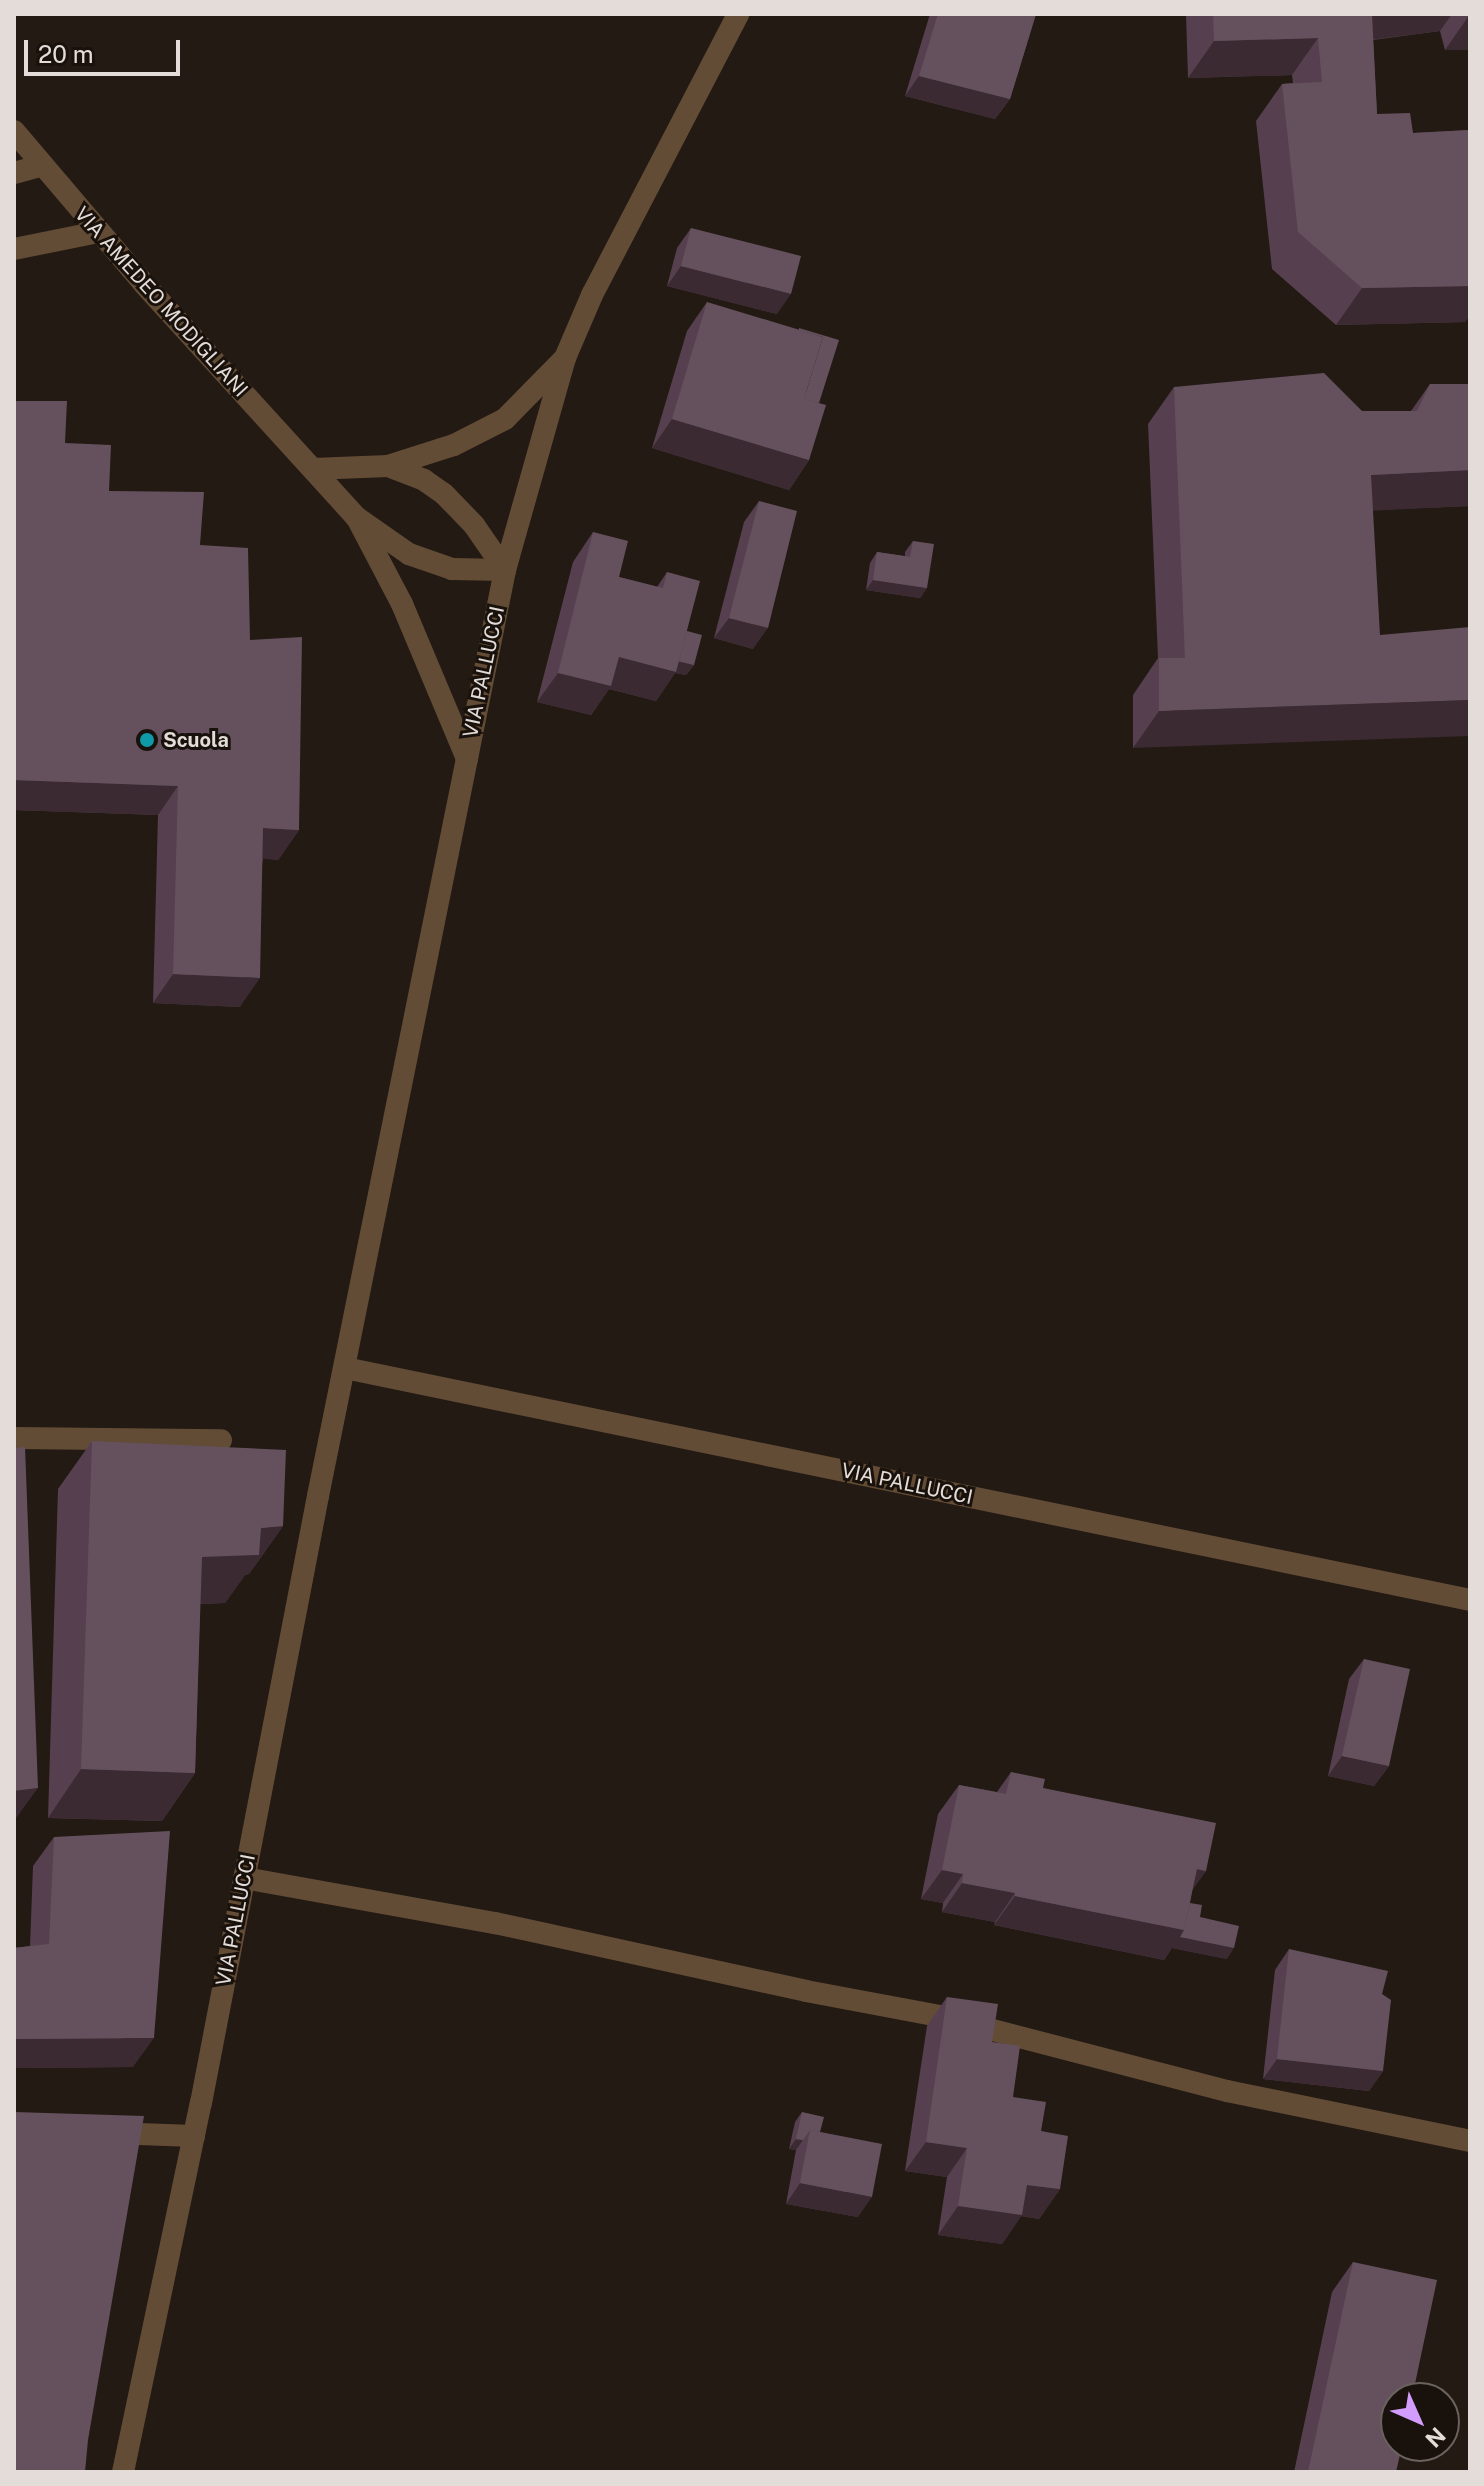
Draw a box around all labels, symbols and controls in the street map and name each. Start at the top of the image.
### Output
scale bar [28,24,184,74]
text: 20 m [38,40,94,68]
street label: VIA AMEDEO MODIGLIANI [69,202,253,402]
street label: VIA PALLUCCI [458,604,510,740]
place label: Scuola [163,728,229,752]
marker: Scuola [138,731,156,749]
street label: VIA PALLUCCI [839,1458,975,1510]
street label: VIA PALLUCCI [211,1852,261,1988]
north arrow [1380,2382,1460,2462]
text: N [1420,2422,1451,2453]

